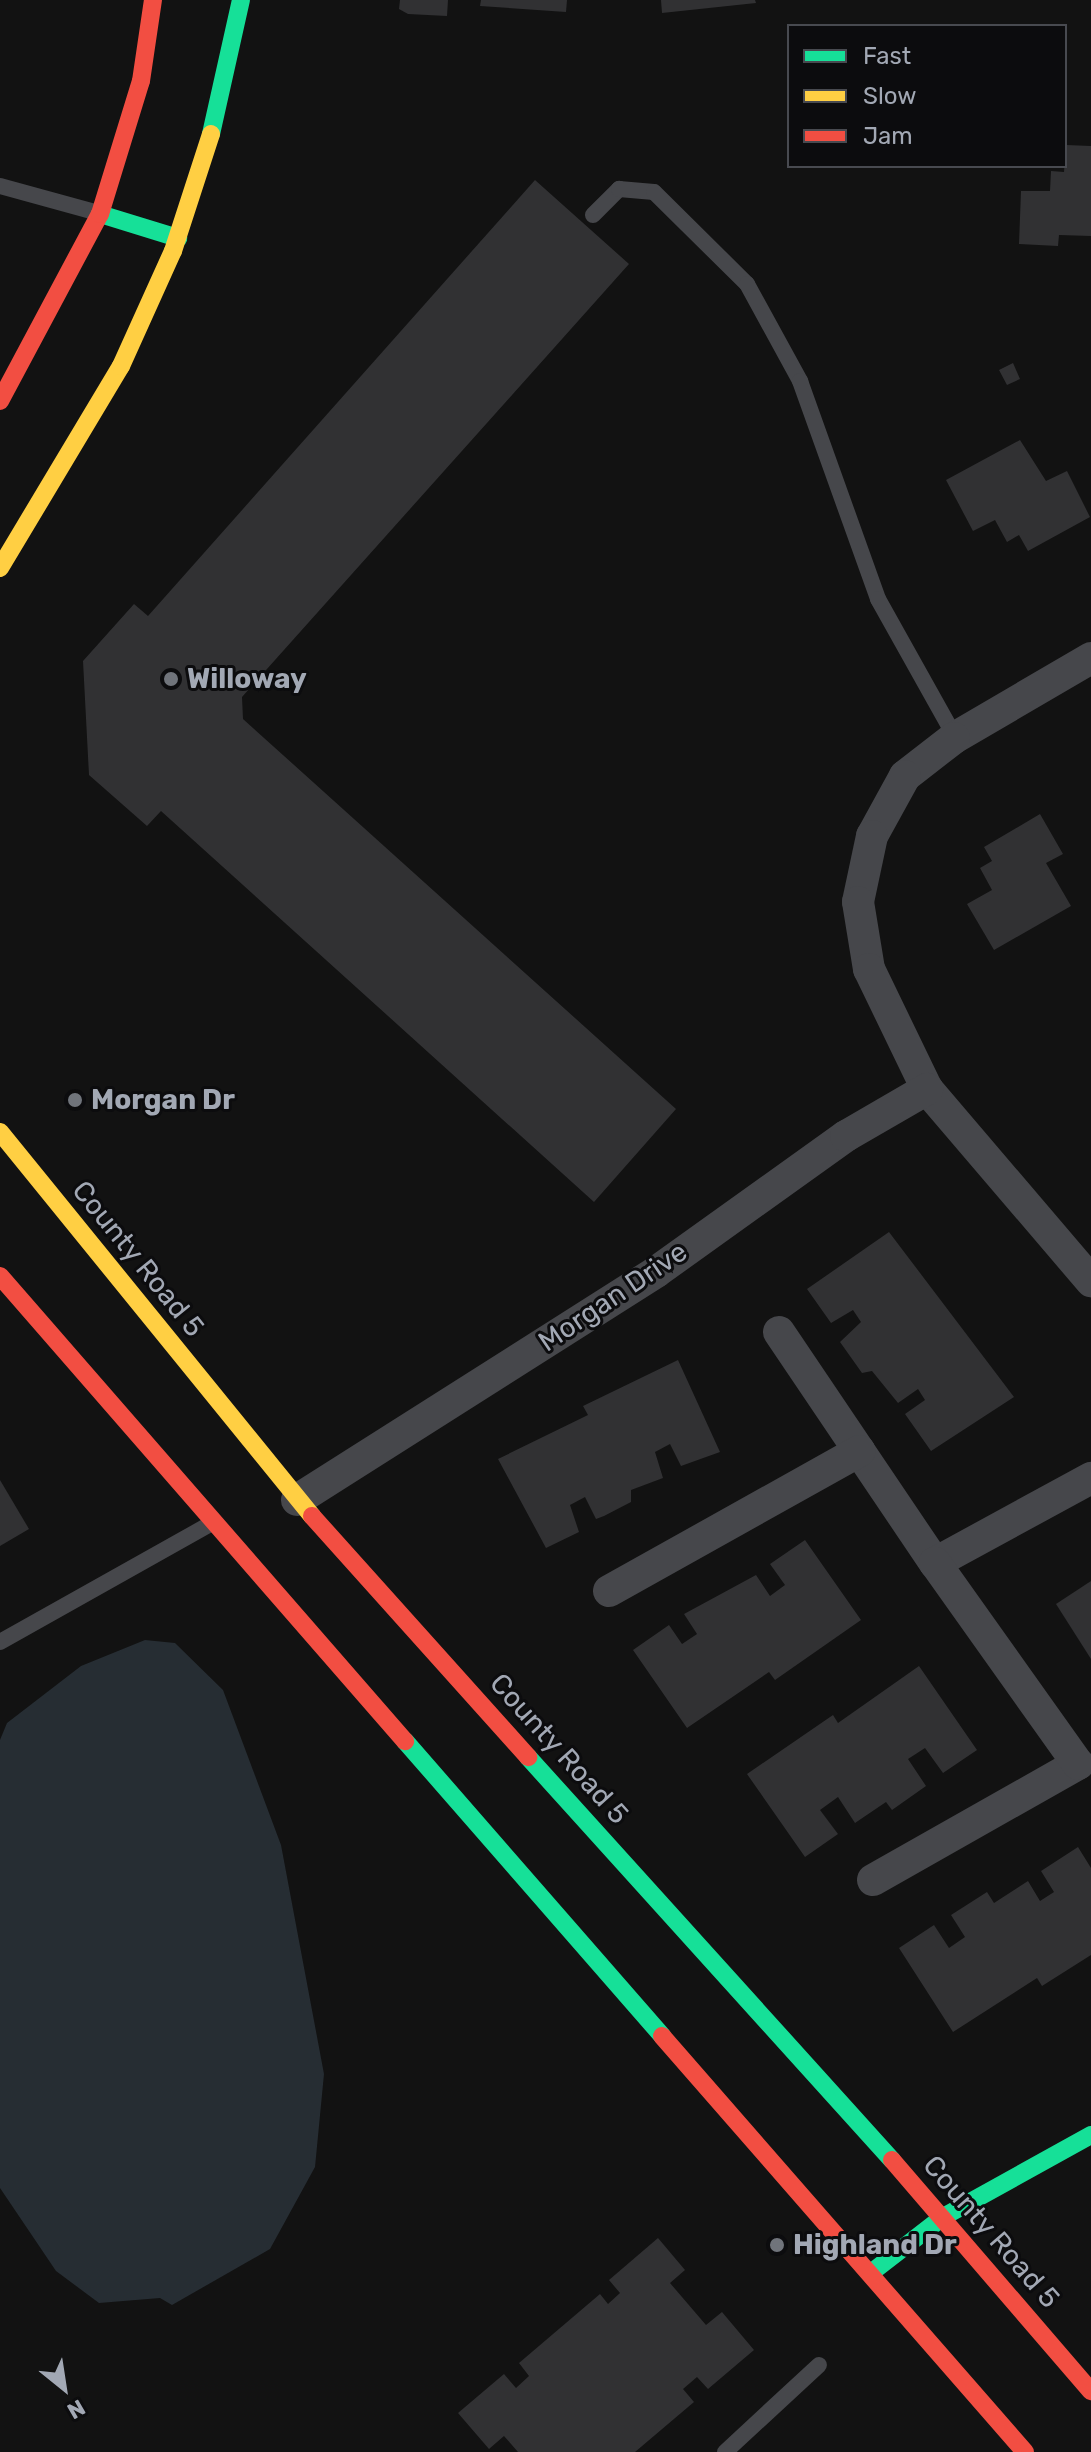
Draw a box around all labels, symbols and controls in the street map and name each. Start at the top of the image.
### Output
legend [787,24,1067,168]
text: Fast [863,42,911,70]
text: Slow [863,82,916,110]
text: Jam [863,122,913,150]
place label: Willoway [187,662,307,696]
marker: Willoway [162,670,180,688]
place label: Morgan Dr [91,1083,235,1117]
marker: Morgan Dr [66,1091,84,1109]
street label: County Road 5 [65,1174,211,1344]
street label: Morgan Drive [532,1235,694,1359]
street label: County Road 5 [482,1667,636,1831]
street label: County Road 5 [916,2149,1066,2315]
place label: Highland Dr [793,2228,957,2262]
marker: Highland Dr [768,2236,786,2254]
north arrow [24,2348,104,2428]
text: N [63,2394,90,2425]

